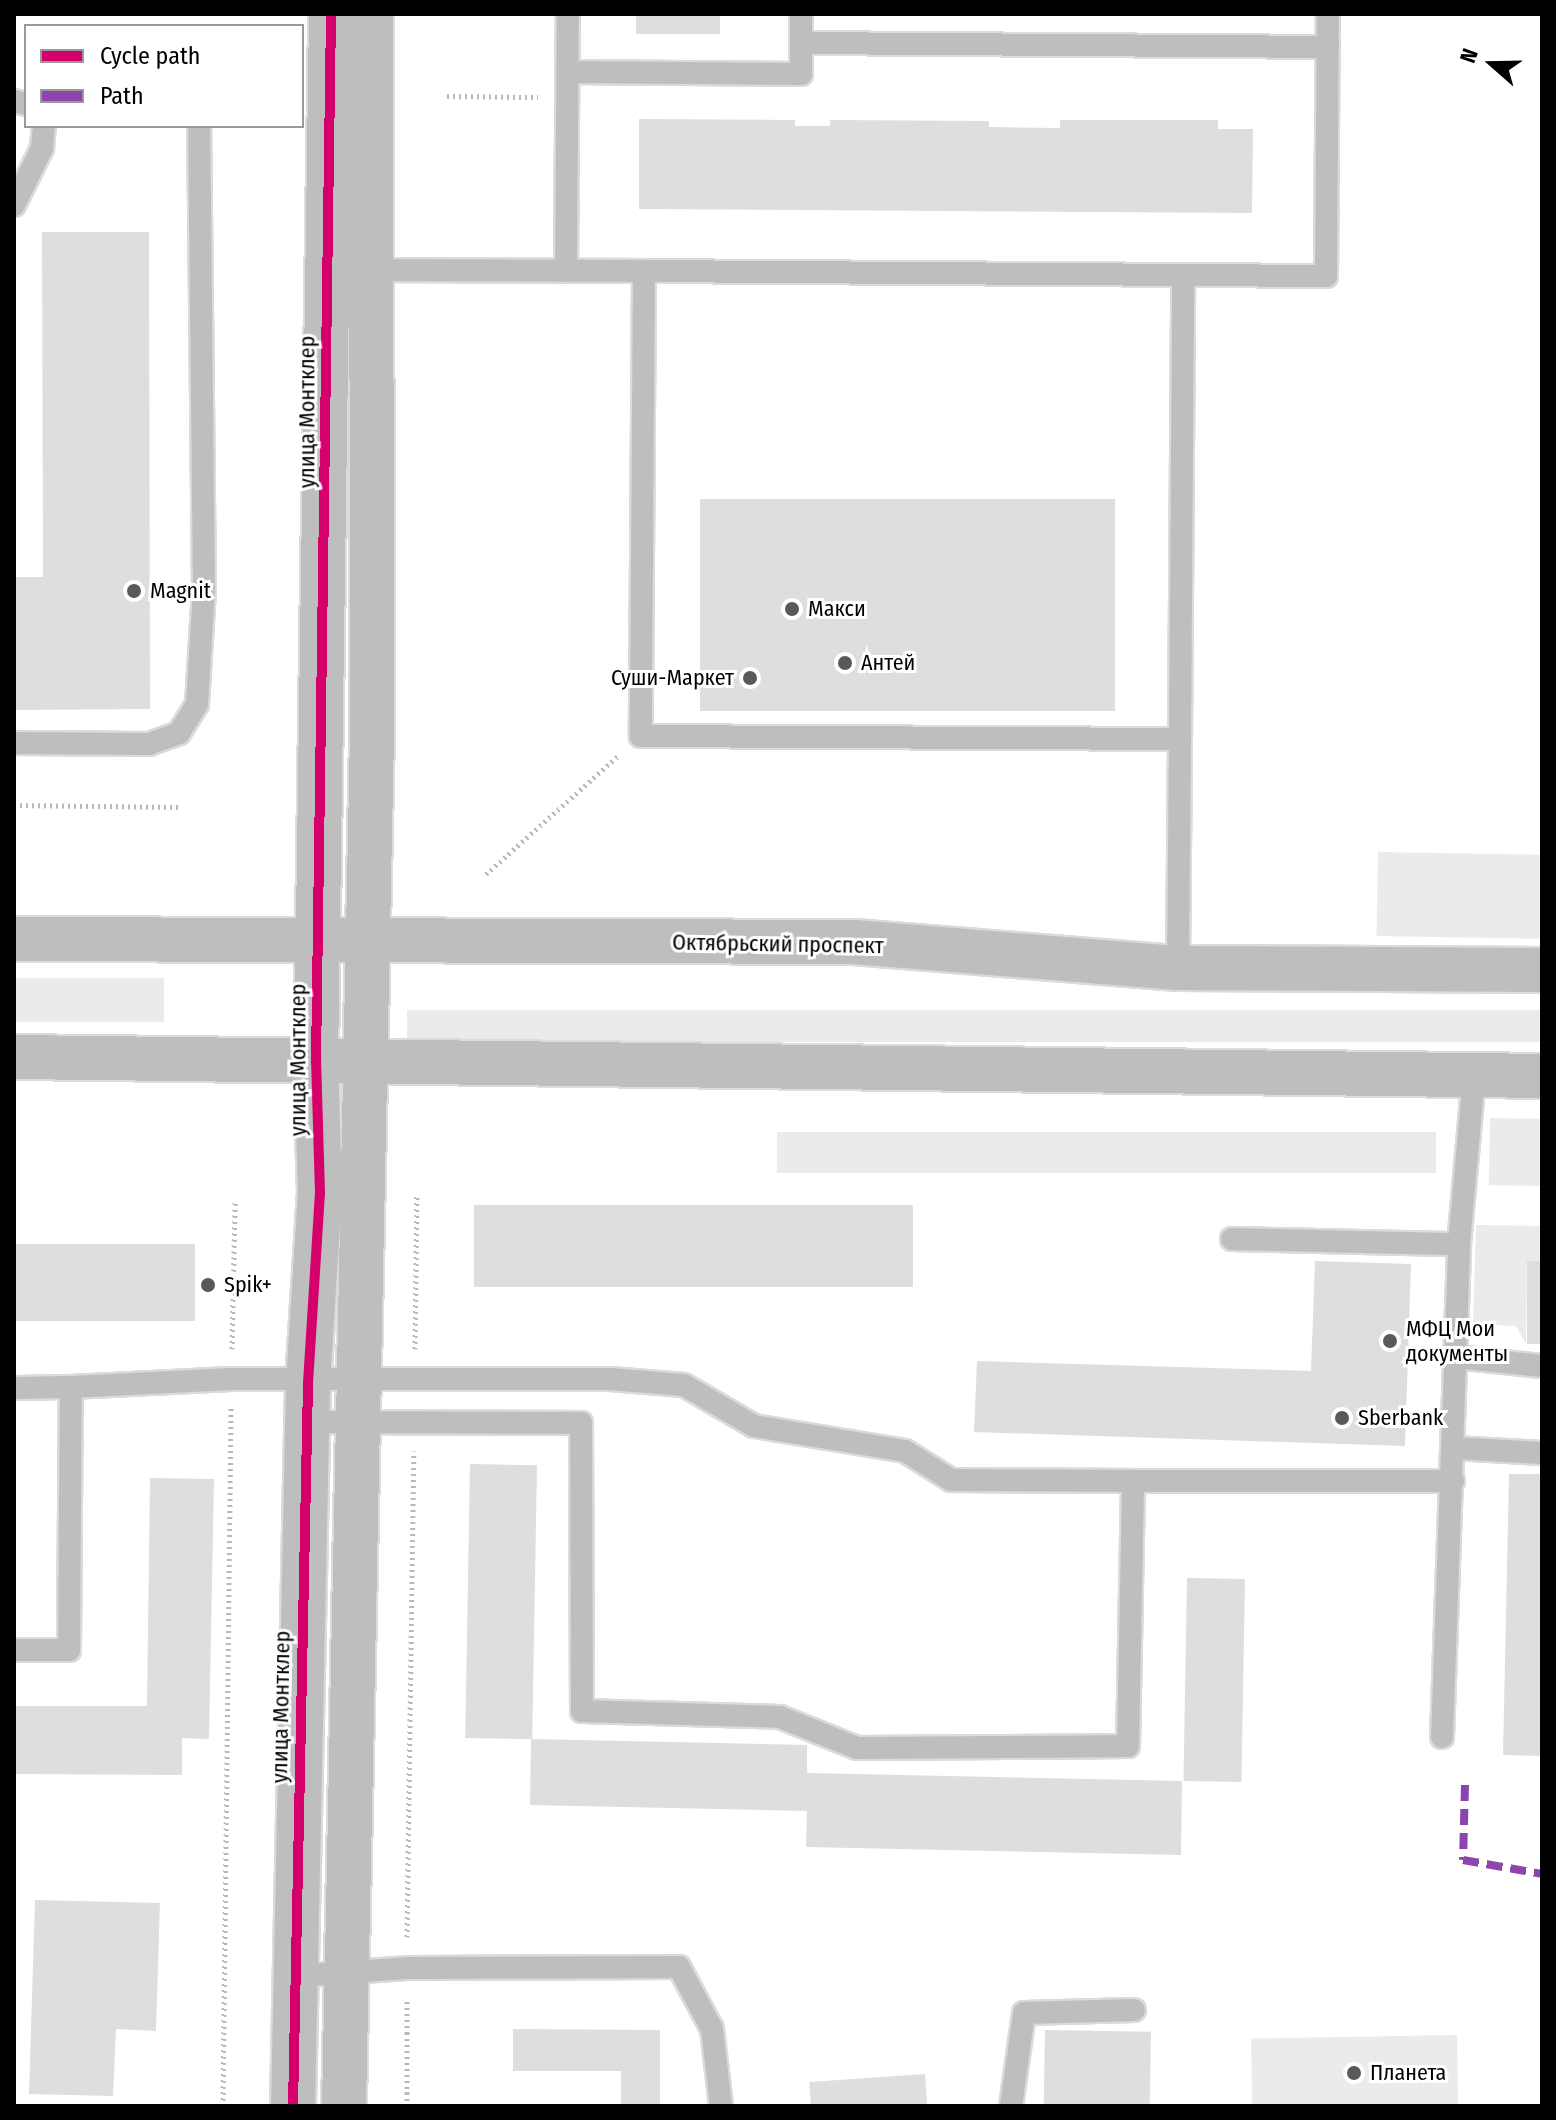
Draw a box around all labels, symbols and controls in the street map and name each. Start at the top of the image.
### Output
legend [24,24,304,128]
north arrow [1452,24,1532,104]
text: Cycle path [100,42,200,70]
text: N [1454,45,1484,66]
text: Path [100,82,144,110]
street label: улица Монтклер [294,336,320,488]
place label: Magnit [150,578,211,604]
marker: Magnit [125,582,143,600]
place label: Макси [808,596,866,622]
marker: Макси [783,600,801,618]
place label: Антей [861,650,915,676]
marker: Антей [836,654,854,672]
place label: Суши-Маркет [611,665,734,691]
marker: Суши-Маркет [741,669,759,687]
street label: Октябрьский проспект [672,929,884,959]
street label: улица Монтклер [285,984,311,1136]
place label: Spik+ [224,1272,272,1298]
marker: Spik+ [199,1276,217,1294]
place label: МФЦ Мои документы [1406,1315,1508,1366]
marker: МФЦ Мои документы [1381,1332,1399,1350]
place label: Sberbank [1358,1405,1443,1431]
marker: Sberbank [1333,1409,1351,1427]
street label: улица Монтклер [266,1631,296,1783]
place label: Планета [1370,2060,1446,2086]
marker: Планета [1345,2064,1363,2082]

